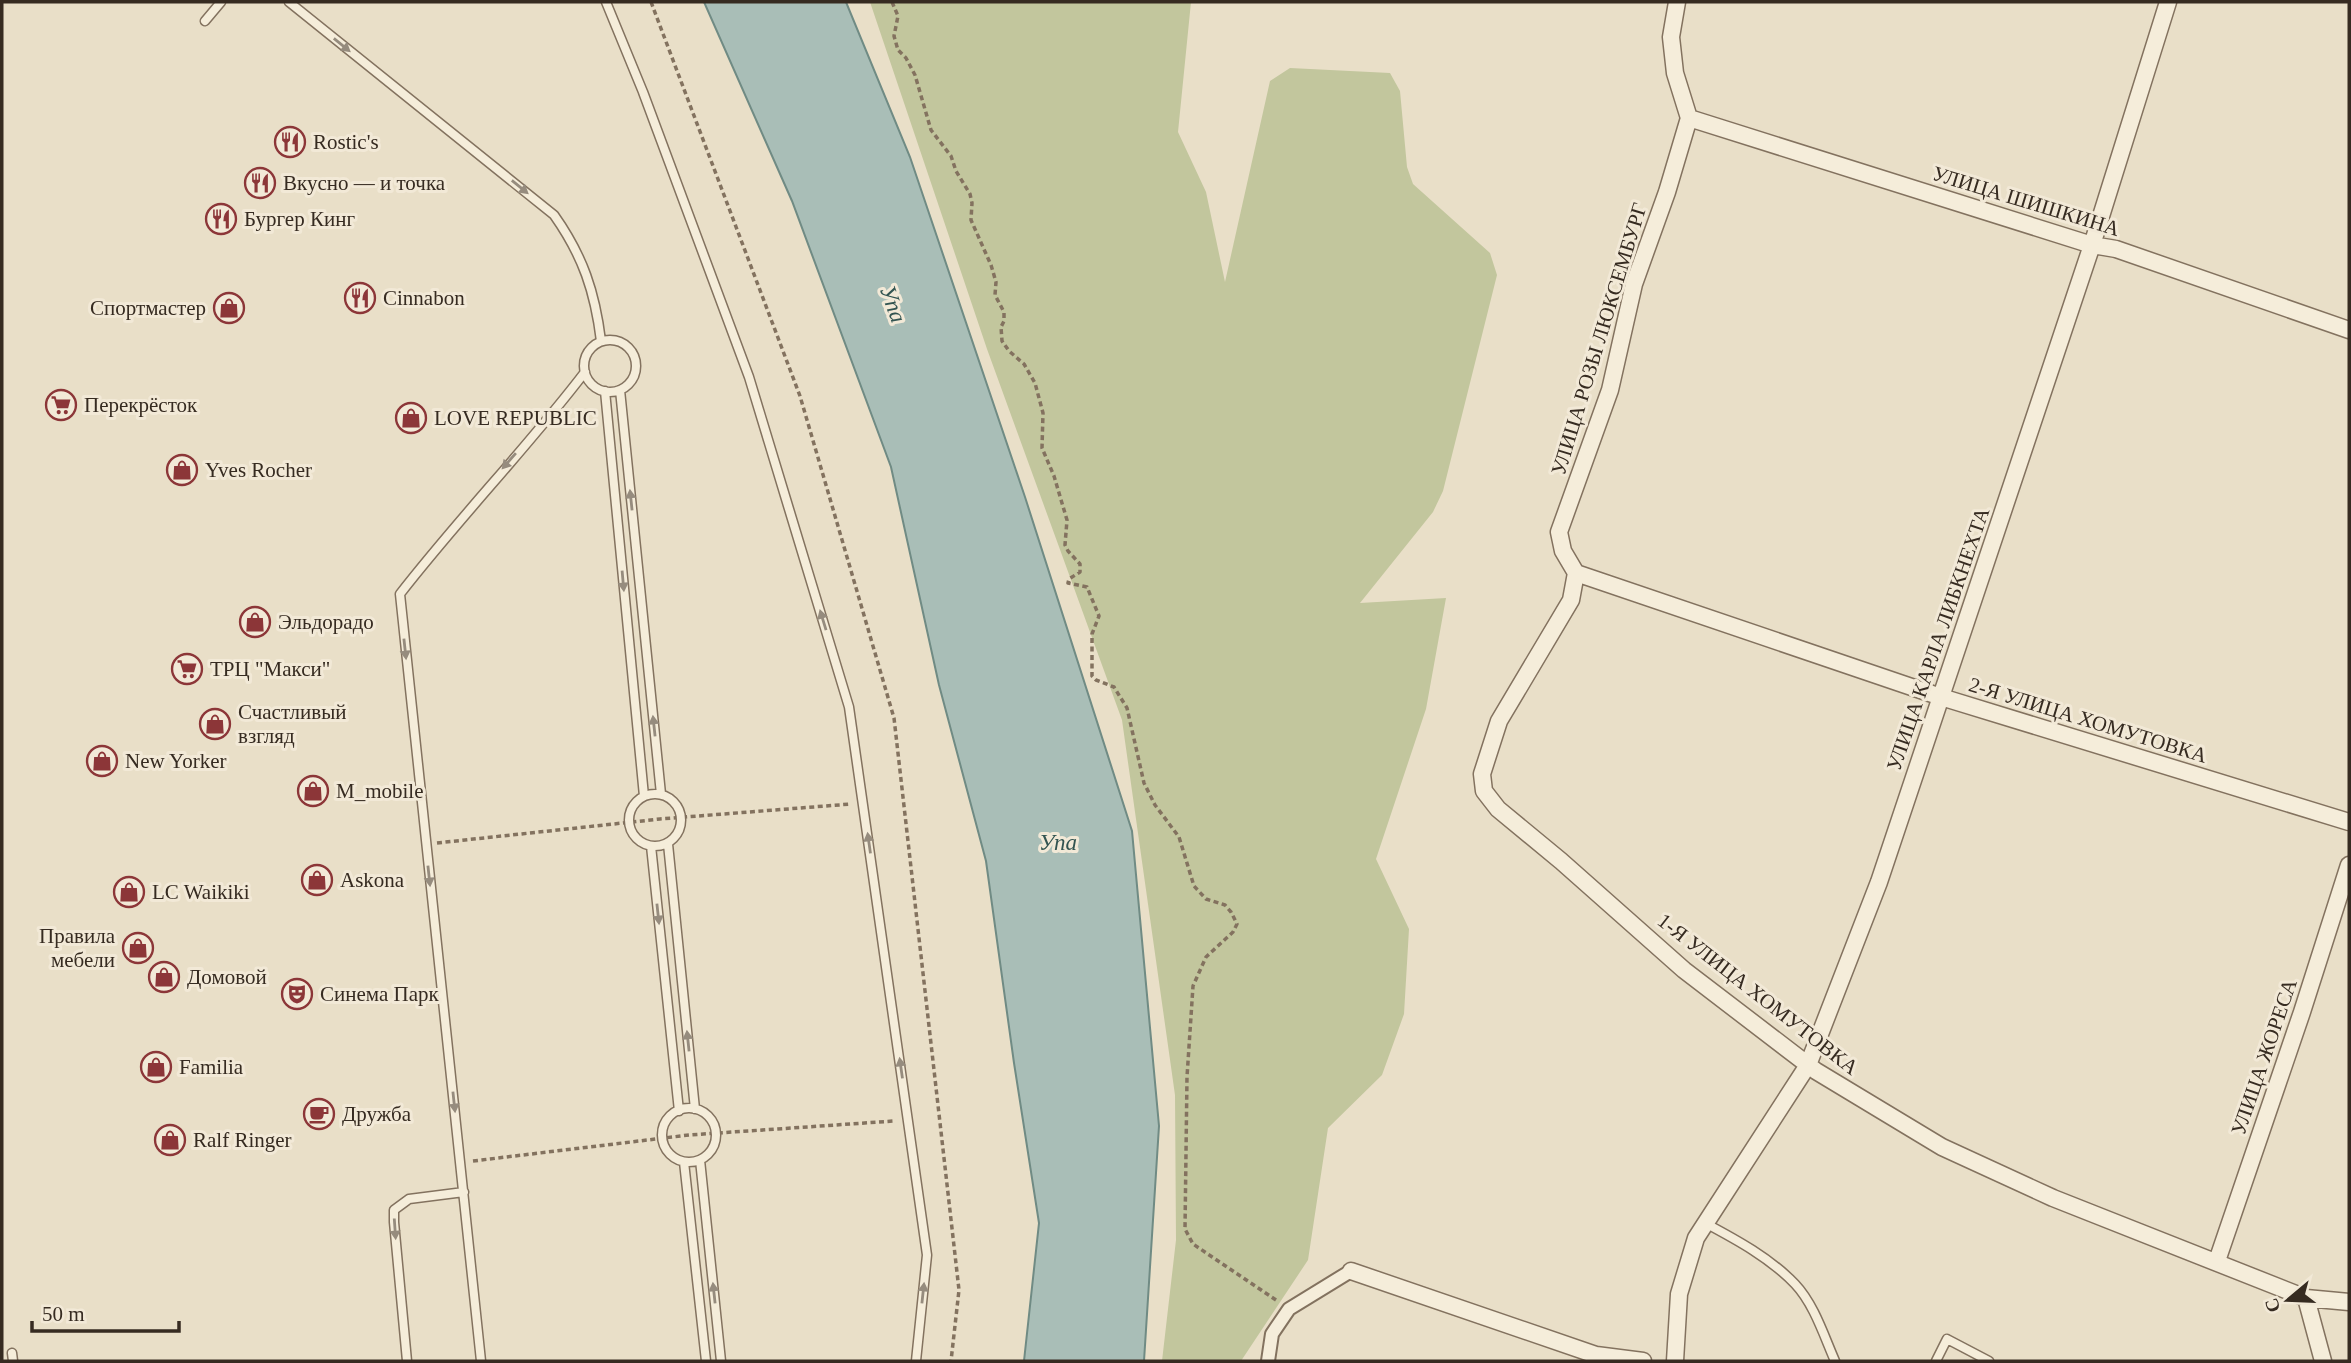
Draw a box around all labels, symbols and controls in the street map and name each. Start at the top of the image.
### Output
one-way arrow [333,37,351,52]
restaurant icon: Rostic's [273,125,307,159]
place label: Rostic's [313,130,379,154]
street label: УЛИЦА ШИШКИНА [1929,161,2123,241]
restaurant icon: Вкусно — и точка [243,166,277,200]
place label: Вкусно — и точка [283,171,446,195]
one-way arrow [511,179,528,194]
street label: УЛИЦА РОЗЫ ЛЮКСЕМБУРГ [1546,200,1652,478]
restaurant icon: Бургер Кинг [204,202,238,236]
place label: Бургер Кинг [244,207,355,231]
restaurant icon: Cinnabon [343,281,377,315]
water label: Упа [875,282,911,326]
place label: Cinnabon [383,286,465,310]
shop icon: Спортмастер [212,291,246,325]
place label: Спортмастер [90,296,206,320]
supermarket icon: Перекрёсток [44,388,78,422]
place label: Перекрёсток [84,393,198,417]
shop icon: LOVE REPUBLIC [394,401,428,435]
place label: LOVE REPUBLIC [434,406,597,430]
shop icon: Yves Rocher [165,453,199,487]
one-way arrow [502,453,517,470]
place label: Yves Rocher [205,458,312,482]
one-way arrow [625,489,636,511]
street label: УЛИЦА КАРЛА ЛИБКНЕХТА [1882,503,1995,774]
one-way arrow [618,570,629,592]
shop icon: Эльдорадо [238,605,272,639]
place label: Эльдорадо [278,610,374,634]
one-way arrow [818,610,828,631]
one-way arrow [400,638,411,660]
supermarket icon: ТРЦ "Макси" [170,652,204,686]
place label: ТРЦ "Макси" [210,657,330,681]
street label: 2-Я УЛИЦА ХОМУТОВКА [1966,672,2211,768]
place label: Счастливый взгляд [238,700,347,748]
shop icon: Счастливый взгляд [198,707,232,741]
one-way arrow [648,715,659,737]
shop icon: New Yorker [85,744,119,778]
place label: New Yorker [125,749,227,773]
shop icon: M_mobile [296,774,330,808]
place label: M_mobile [336,779,424,803]
water label: Упа [1039,830,1077,855]
one-way arrow [863,832,874,854]
shop icon: Askona [300,863,334,897]
one-way arrow [424,865,435,887]
place label: Askona [340,868,405,892]
shop icon: LC Waikiki [112,875,146,909]
place label: LC Waikiki [152,880,250,904]
one-way arrow [653,903,664,925]
street label: 1-Я УЛИЦА ХОМУТОВКА [1653,908,1864,1080]
place label: Правила мебели [39,924,116,972]
shop icon: Правила мебели [121,931,155,965]
shop icon: Домовой [147,960,181,994]
place label: Домовой [187,965,267,989]
street label: УЛИЦА ЖОРЕСА [2226,975,2302,1138]
theatre icon: Синема Парк [280,977,314,1011]
place label: Синема Парк [320,982,440,1006]
one-way arrow [682,1030,693,1052]
shop icon: Familia [139,1050,173,1084]
place label: Familia [179,1055,244,1079]
one-way arrow [895,1057,906,1079]
one-way arrow [449,1091,460,1113]
cafe icon: Дружба [302,1097,336,1131]
place label: Дружба [342,1102,412,1126]
shop icon: Ralf Ringer [153,1123,187,1157]
place label: Ralf Ringer [193,1128,292,1152]
one-way arrow [389,1218,400,1240]
north arrow [2253,1265,2323,1335]
one-way arrow [708,1282,719,1304]
one-way arrow [918,1282,929,1304]
scale bar [32,1290,178,1334]
text: С [2260,1295,2285,1315]
text: 50 m [42,1302,85,1326]

